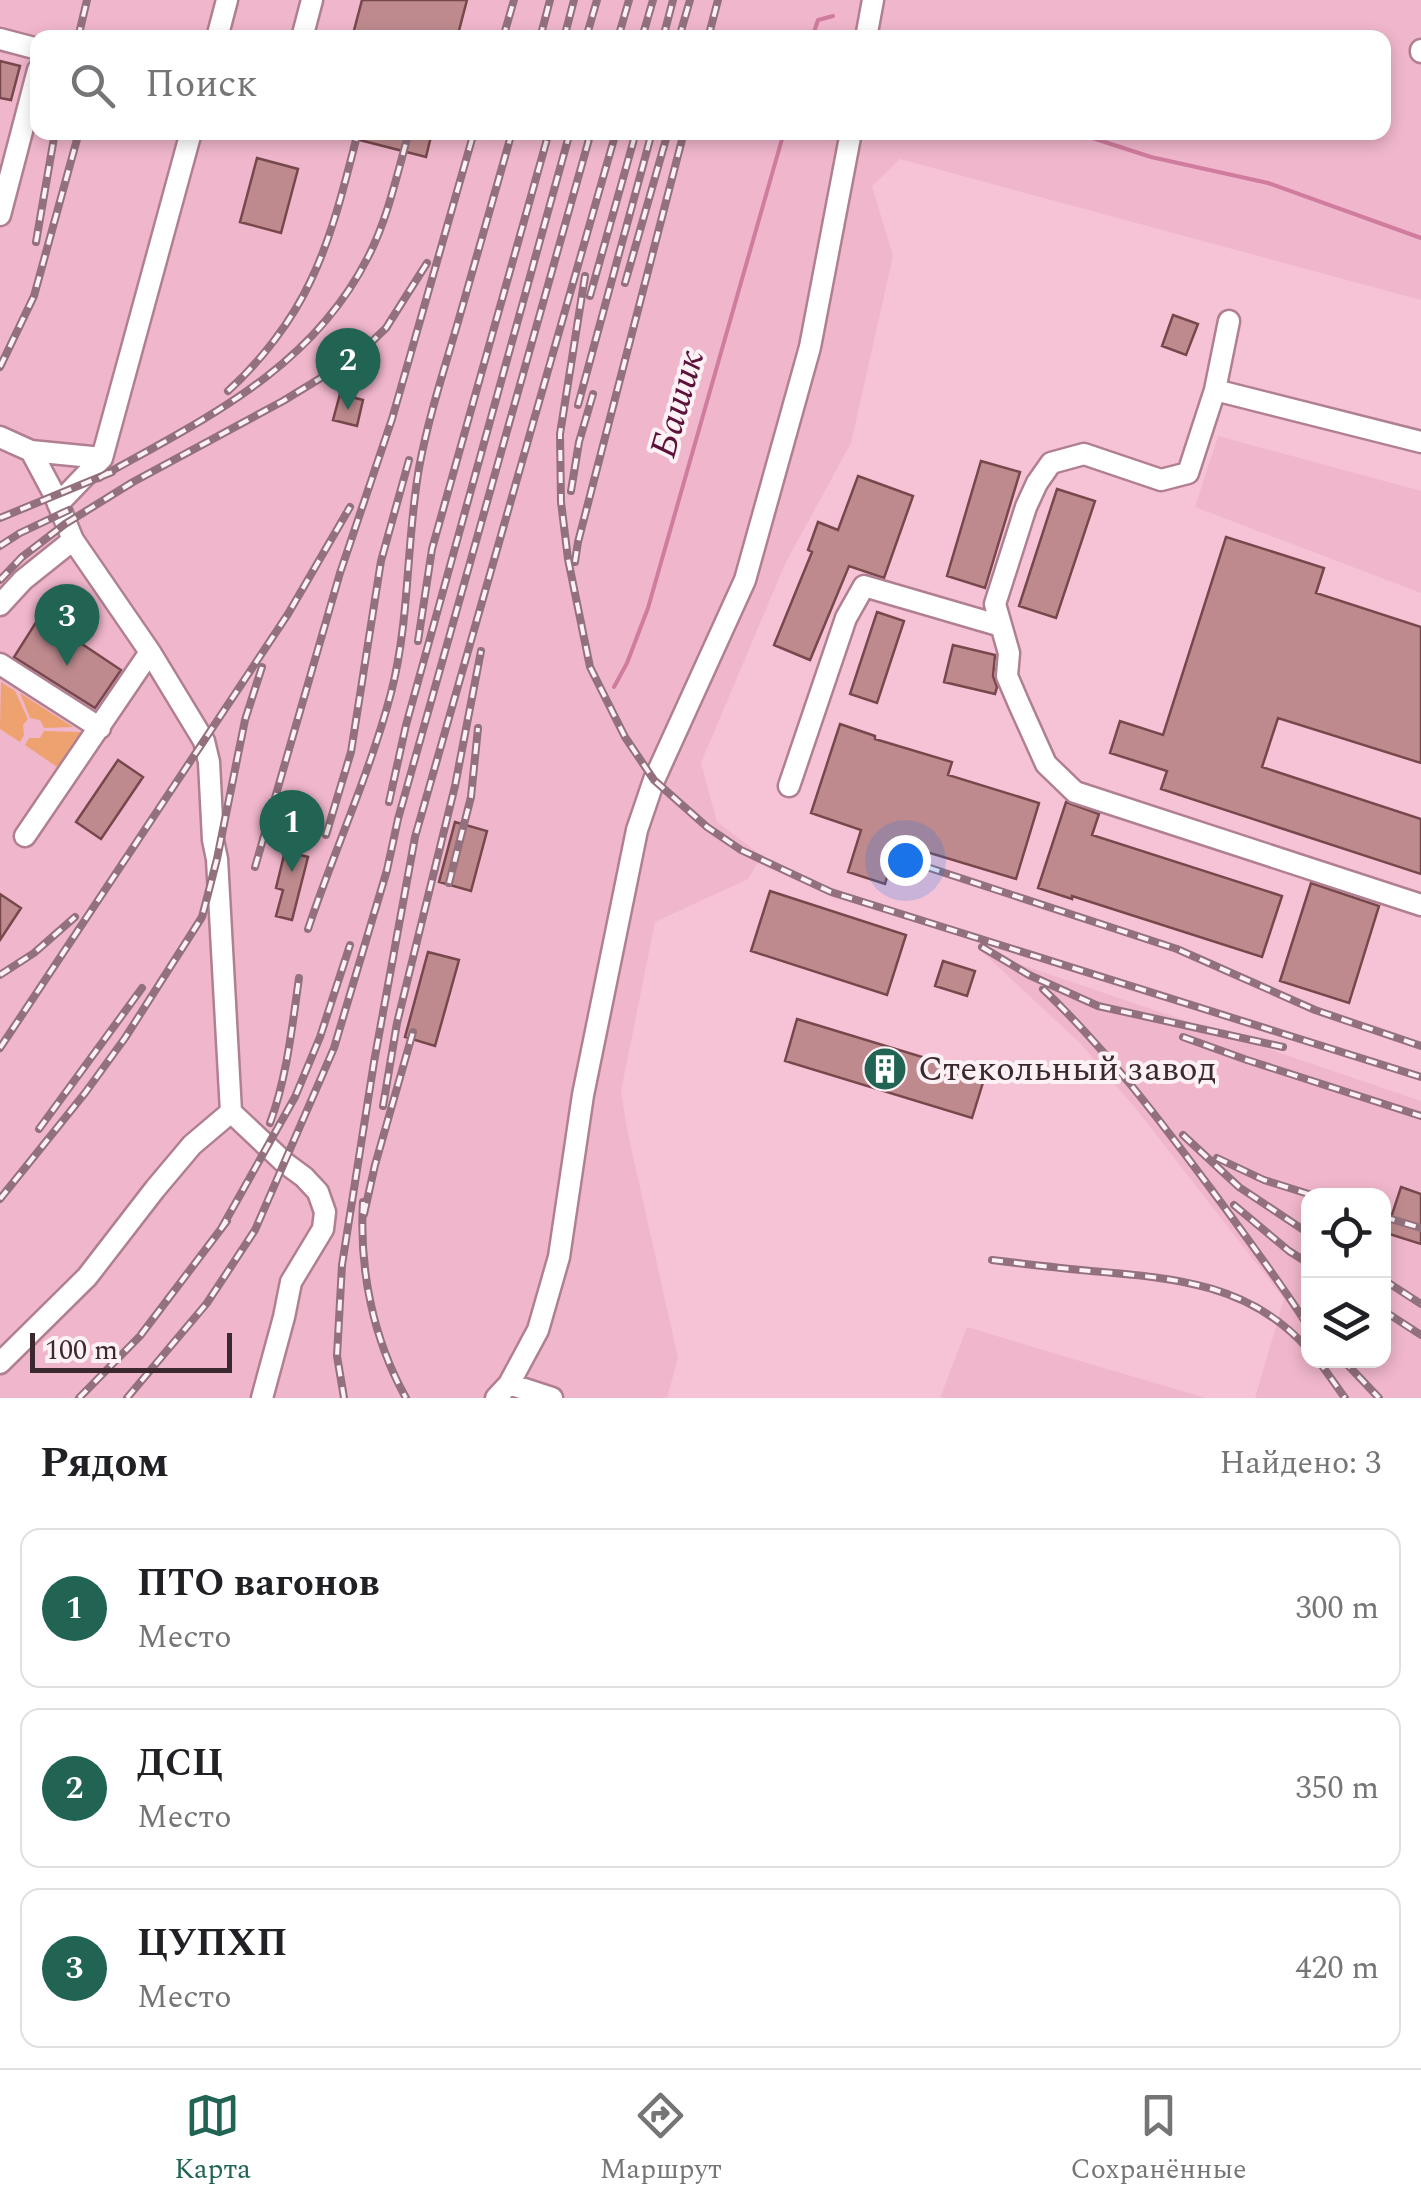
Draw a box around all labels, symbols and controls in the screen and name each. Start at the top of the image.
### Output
search box [30,30,1391,140]
text: Поиск [145,56,257,114]
icon: search [65,58,120,113]
pin: 2 [316,328,380,410]
water label: Башик [635,343,721,465]
pin: 3 [34,584,100,666]
pin: 1 [260,790,324,872]
your location [880,835,931,886]
place label: Стекольный завод [918,1043,1217,1096]
building icon: Стекольный завод [862,1046,908,1092]
map controls [1301,1188,1391,1368]
button: locate [1301,1188,1391,1278]
button: layers [1301,1278,1391,1368]
scale bar [30,1328,232,1372]
text: 100 m [45,1329,118,1372]
text: Рядом [40,1432,169,1495]
text: Найдено: 3 [1220,1439,1381,1488]
text: ПТО вагонов [137,1555,379,1613]
text: 1 [66,1584,83,1633]
text: 300 m [1295,1584,1379,1633]
text: Место [137,1613,232,1662]
text: ДСЦ [137,1735,223,1793]
text: 2 [66,1764,83,1813]
text: 350 m [1295,1764,1379,1813]
text: Место [137,1793,232,1842]
text: ЦУПХП [137,1915,287,1973]
text: 3 [66,1944,83,1993]
text: 420 m [1295,1944,1379,1993]
text: Место [137,1973,232,2022]
tab: Карта [174,2088,251,2191]
tab: Маршрут [600,2088,722,2191]
tab: Сохранённые [1070,2088,1247,2191]

